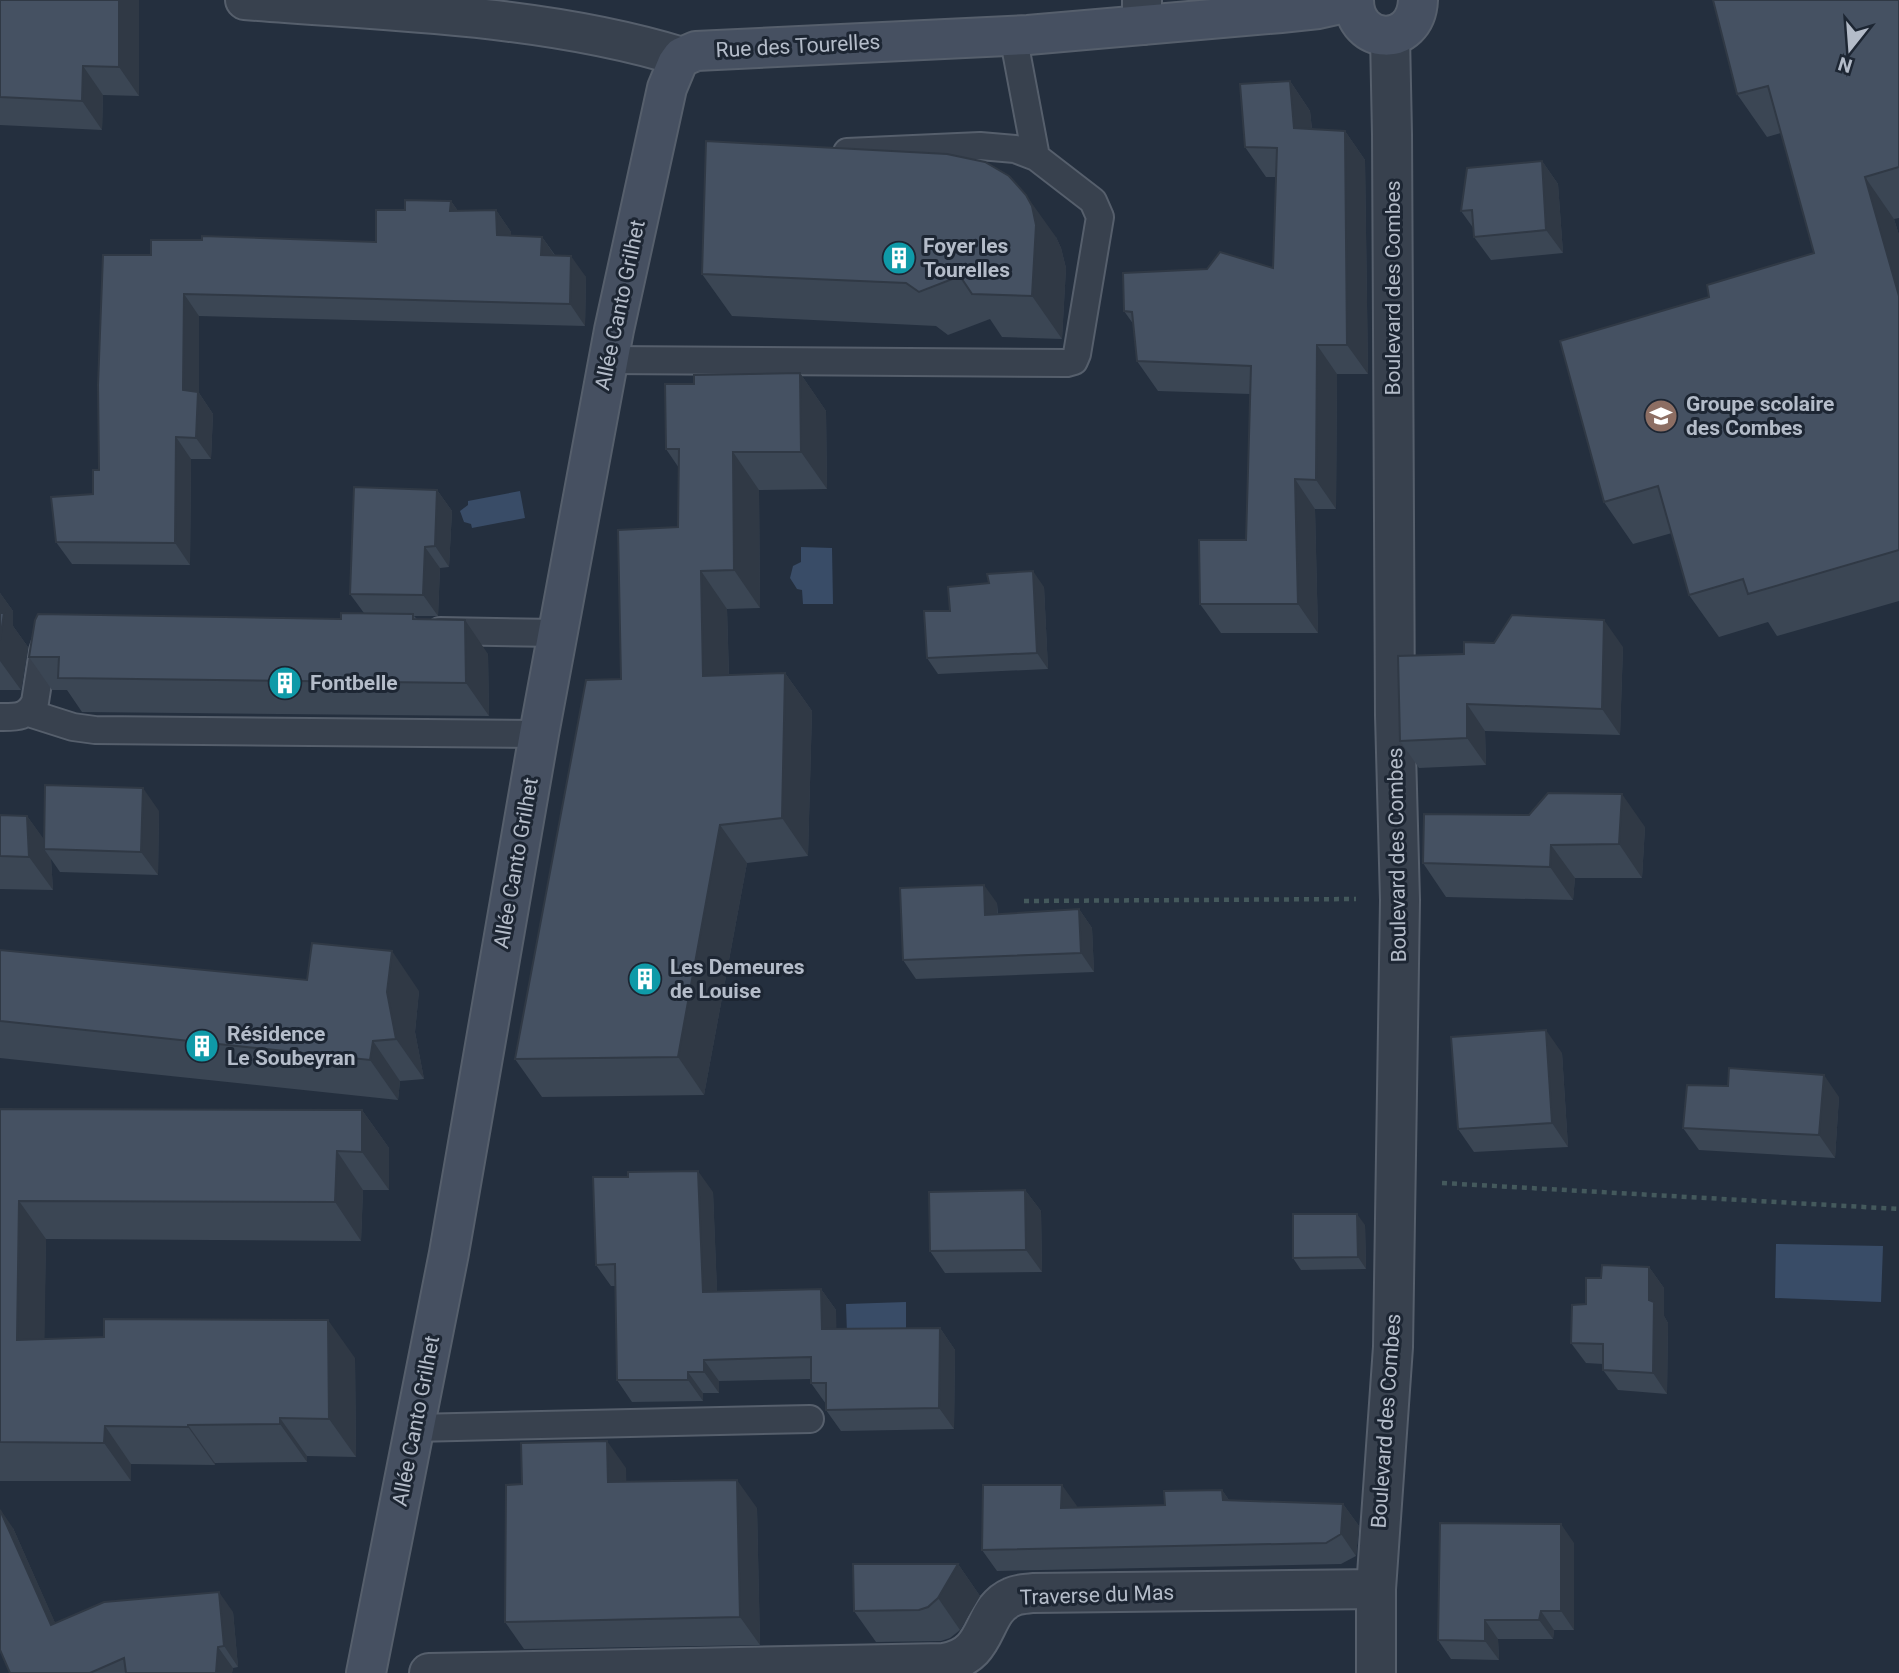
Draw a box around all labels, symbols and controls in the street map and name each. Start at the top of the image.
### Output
north arrow [1815,14,1885,84]
street label: Rue des Tourelles [715,30,881,62]
text: N [1835,52,1855,78]
street label: Boulevard des Combes [1381,180,1405,396]
street label: Allée Canto Grilhet [590,218,650,392]
place label: Foyer les Tourelles [923,234,1010,282]
building icon: Foyer les Tourelles [880,239,918,277]
place label: Groupe scolaire des Combes [1686,392,1834,440]
school or university icon: Groupe scolaire des Combes [1642,397,1680,435]
building icon: Fontbelle [266,664,304,702]
place label: Fontbelle [310,671,398,695]
street label: Boulevard des Combes [1383,747,1411,963]
street label: Allée Canto Grilhet [489,776,543,950]
place label: Les Demeures de Louise [670,955,805,1003]
building icon: Les Demeures de Louise [626,960,664,998]
place label: Résidence Le Soubeyran [227,1022,355,1070]
building icon: Résidence Le Soubeyran [183,1027,221,1065]
street label: Boulevard des Combes [1367,1313,1405,1529]
street label: Allée Canto Grilhet [388,1334,444,1508]
street label: Traverse du Mas [1019,1580,1175,1610]

